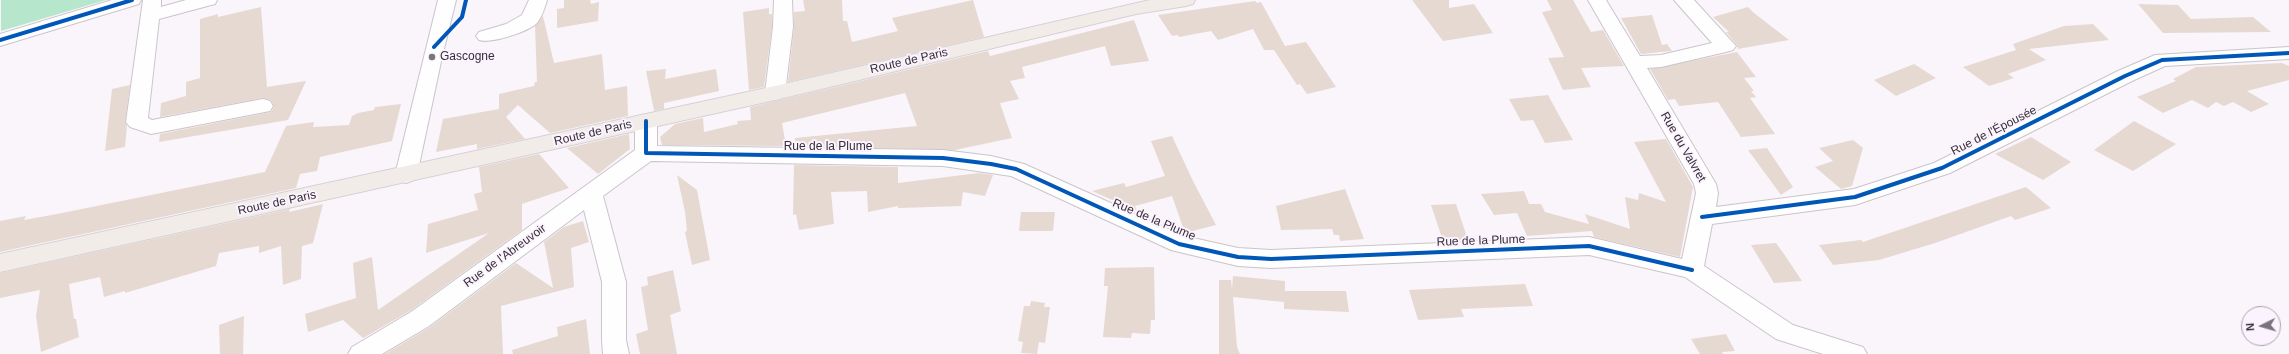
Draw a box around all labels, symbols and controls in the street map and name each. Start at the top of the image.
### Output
street label: Route de Paris [869,45,949,77]
place label: Gascogne [440,50,495,64]
marker: Gascogne [427,52,437,62]
street label: Rue de l'Épousée [1949,103,2039,159]
street label: Rue du Valvret [1657,109,1709,185]
street label: Route de Paris [553,117,633,149]
street label: Rue de la Plume [784,140,872,154]
street label: Route de Paris [237,188,317,218]
street label: Rue de la Plume [1110,196,1198,244]
street label: Rue de l'Abreuvoir [461,221,549,291]
street label: Rue de la Plume [1436,232,1526,250]
north arrow [2241,306,2281,346]
text: N [2244,322,2256,331]

